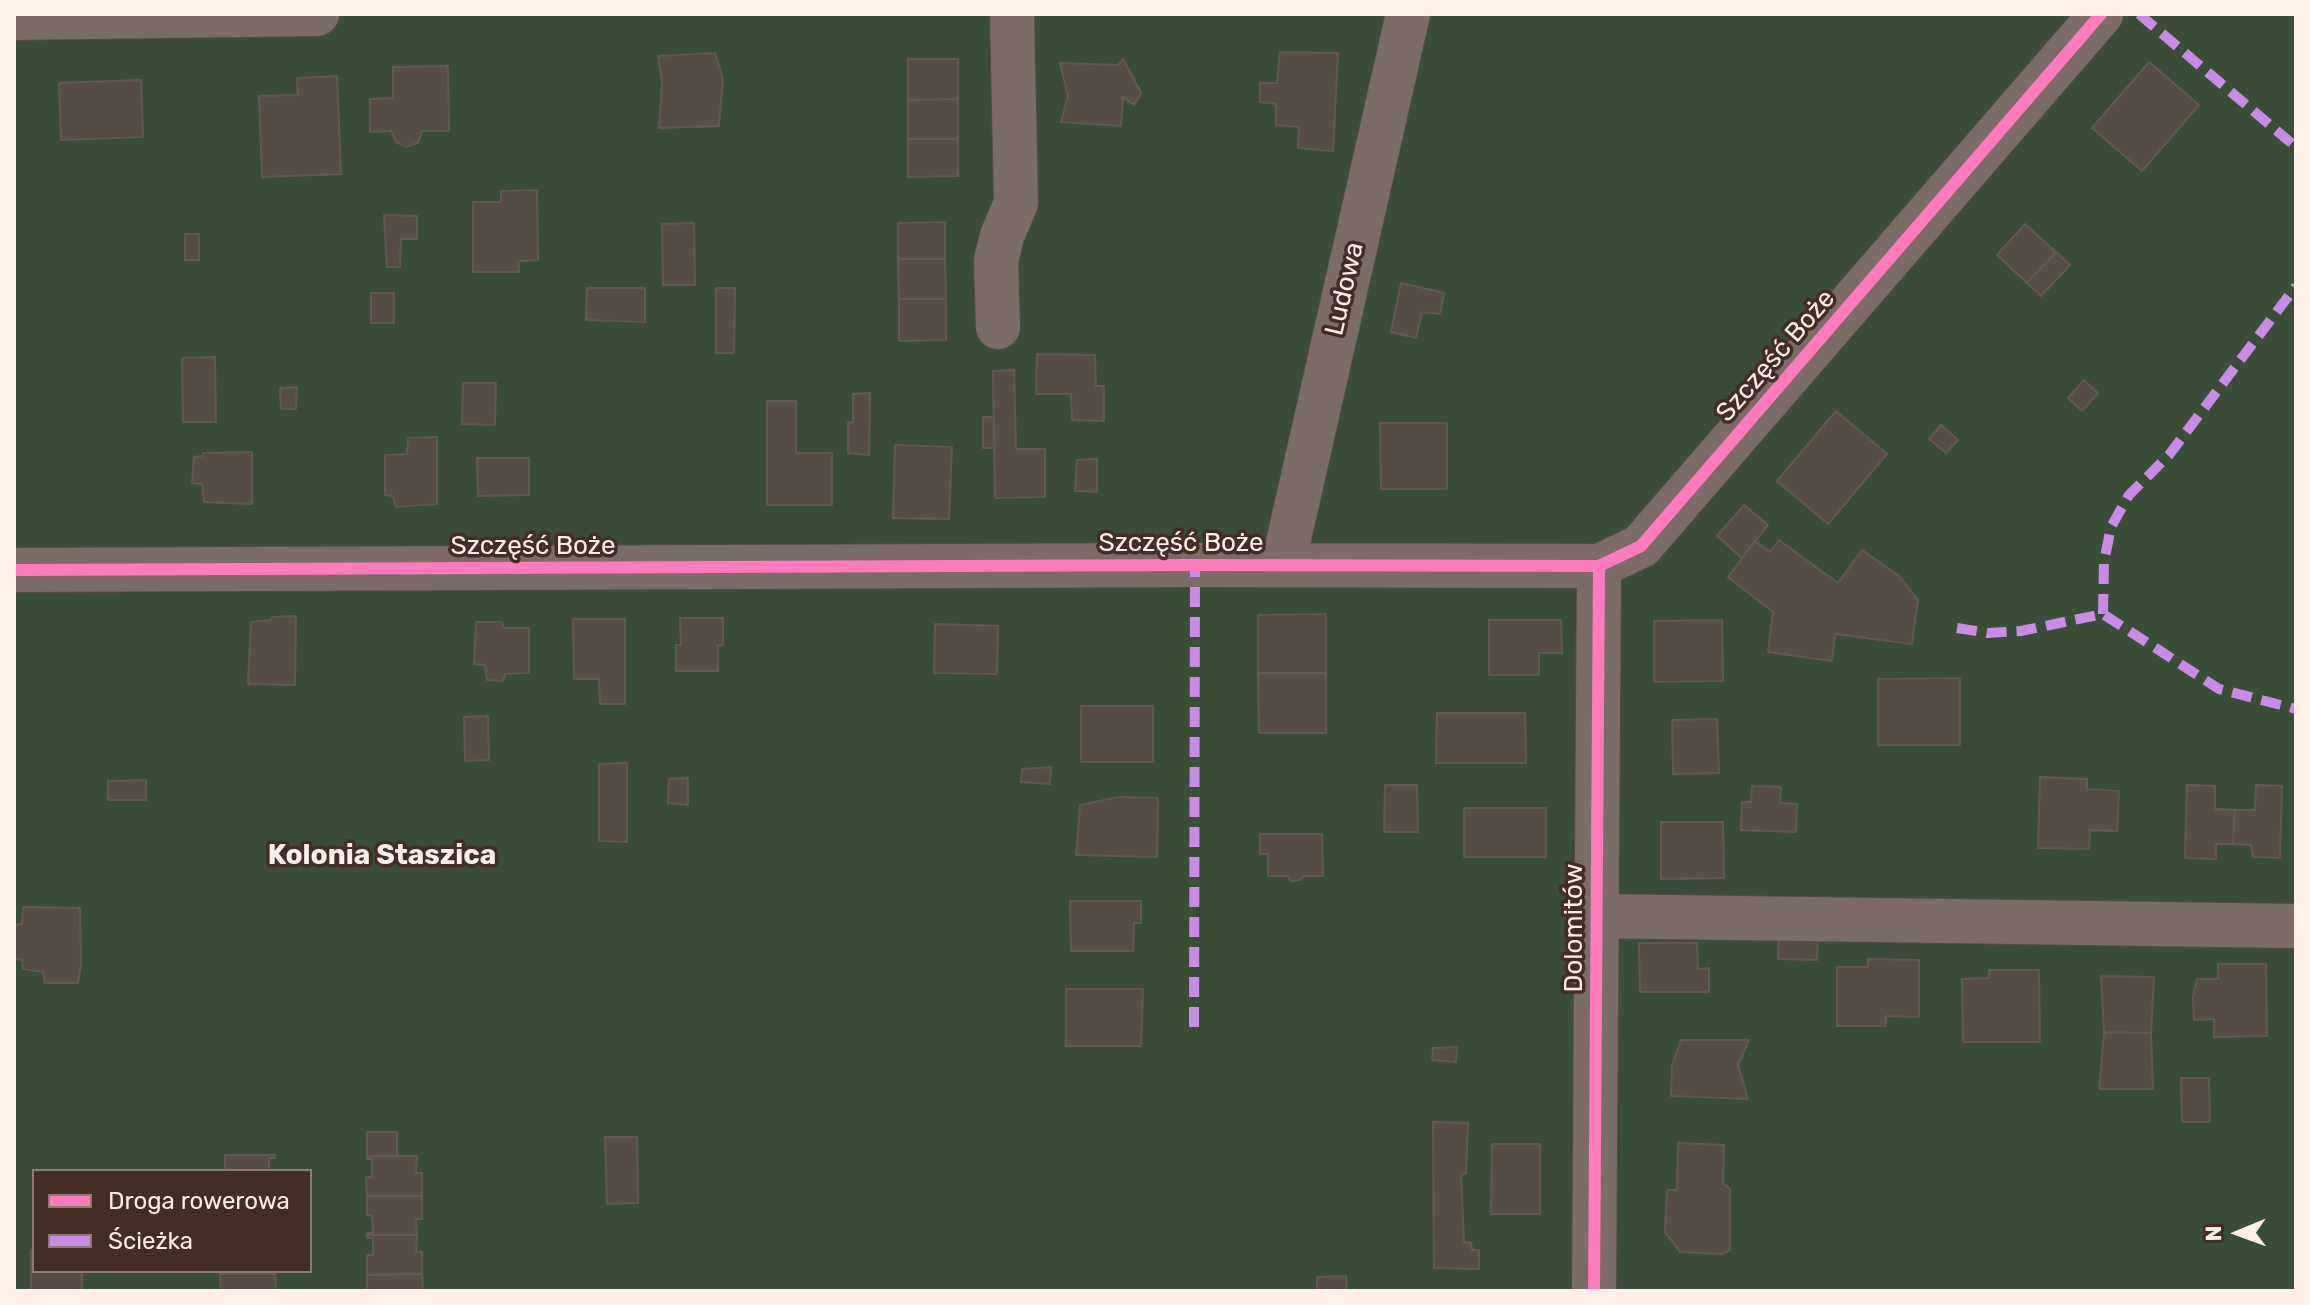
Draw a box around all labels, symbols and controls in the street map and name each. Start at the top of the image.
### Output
street label: Ludowa [1319,239,1371,339]
street label: Szczęść Boże [1710,284,1842,428]
street label: Szczęść Boże [1099,527,1263,559]
street label: Szczęść Boże [451,530,615,562]
district label: Kolonia Staszica [268,839,496,873]
street label: Dolomitów [1558,863,1590,993]
legend [32,1169,312,1273]
text: Droga rowerowa [108,1187,290,1215]
north arrow [2198,1193,2278,1273]
text: N [2200,1225,2227,1242]
text: Ścieżka [108,1227,193,1255]

